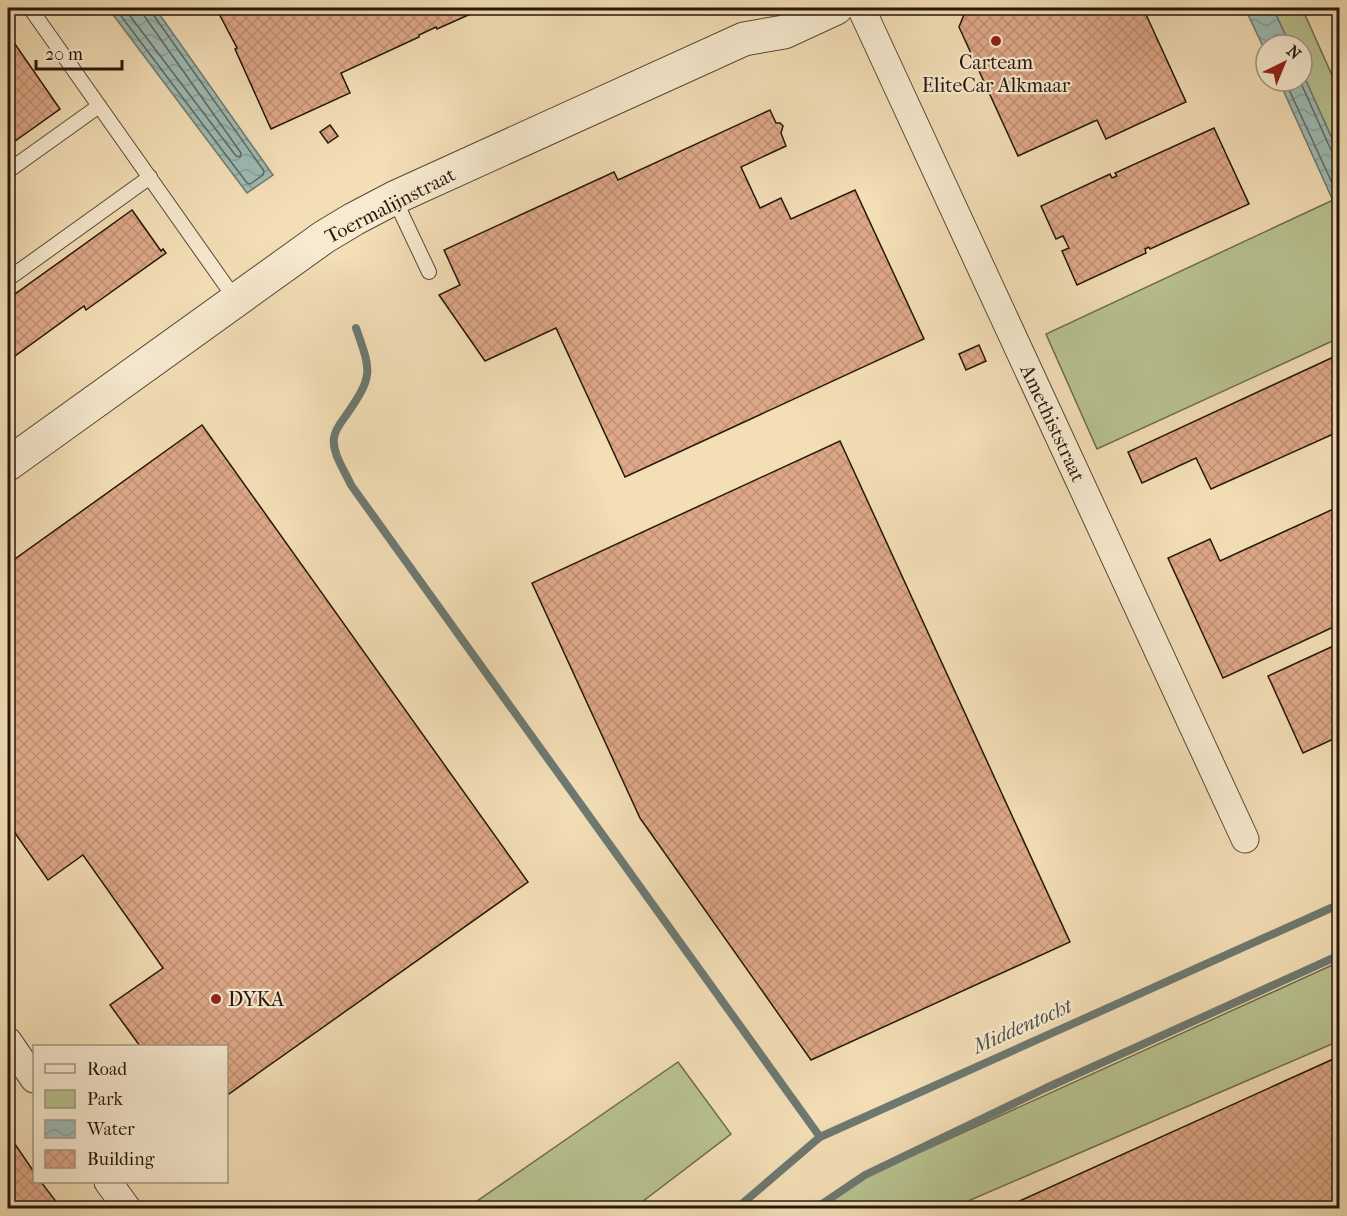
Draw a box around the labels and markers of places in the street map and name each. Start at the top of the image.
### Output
marker: Carteam EliteCar Alkmaar [989,34,1003,48]
place label: Carteam EliteCar Alkmaar [922,51,1071,97]
place label: DYKA [228,988,285,1011]
marker: DYKA [209,992,223,1006]

